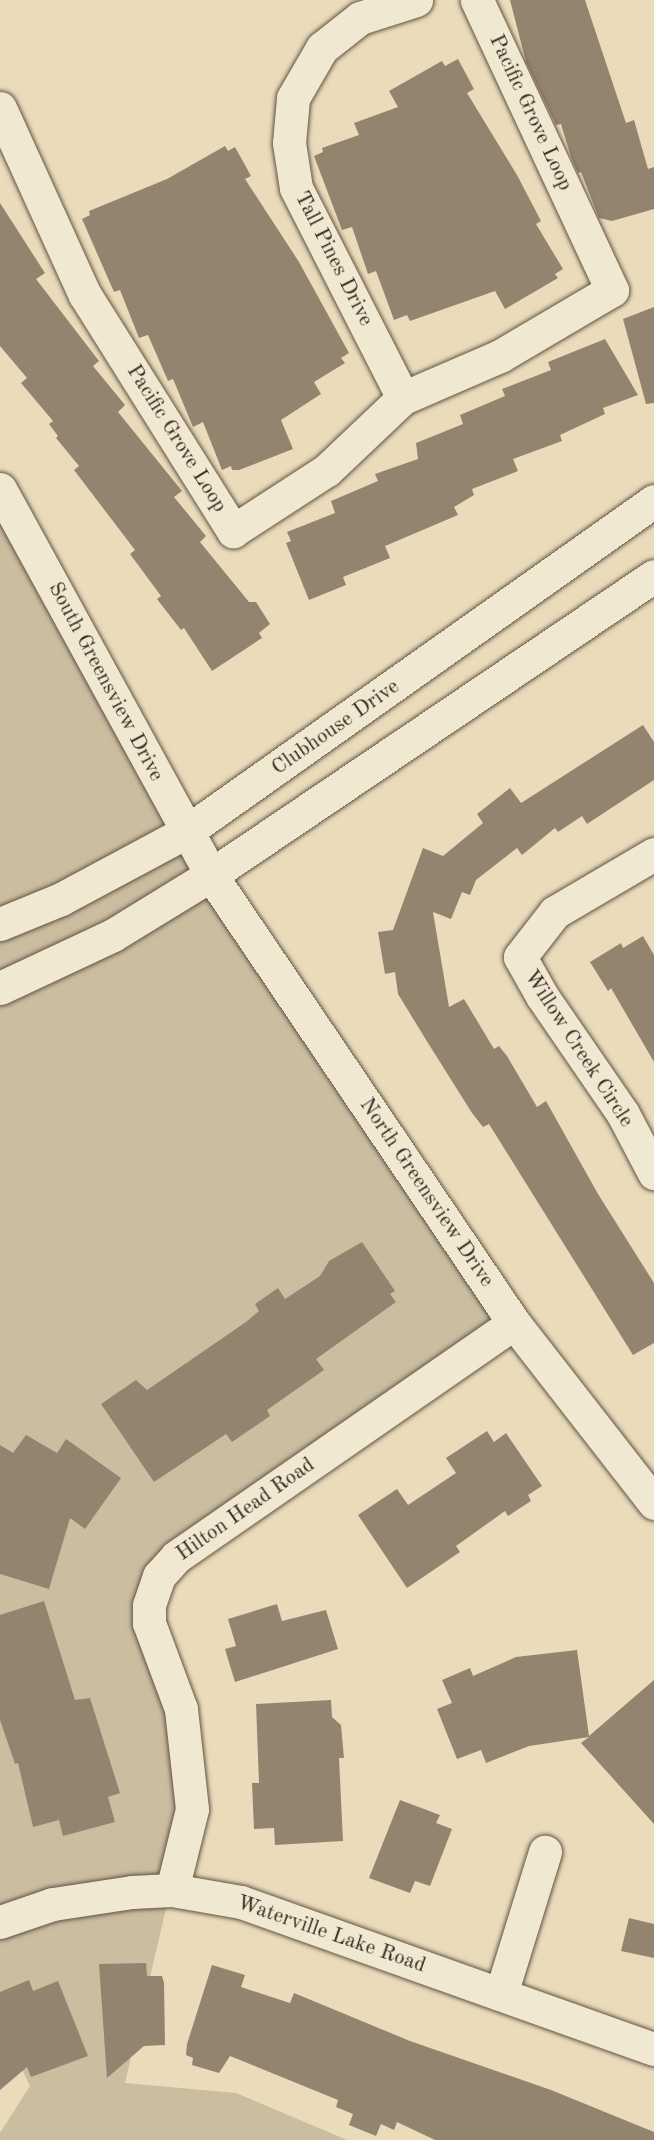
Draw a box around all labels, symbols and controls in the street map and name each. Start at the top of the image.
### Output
street label: Pacific Grove Loop [483,31,577,195]
street label: Tall Pines Drive [288,187,378,331]
street label: Pacific Grove Loop [120,360,232,518]
street label: South Greensview Drive [42,578,168,786]
street label: Clubhouse Drive [267,675,405,781]
street label: Willow Creek Circle [518,966,638,1132]
street label: North Greensview Drive [353,1094,499,1292]
street label: Hilton Head Road [172,1453,320,1567]
street label: Waterville Lake Road [233,1891,429,1979]

